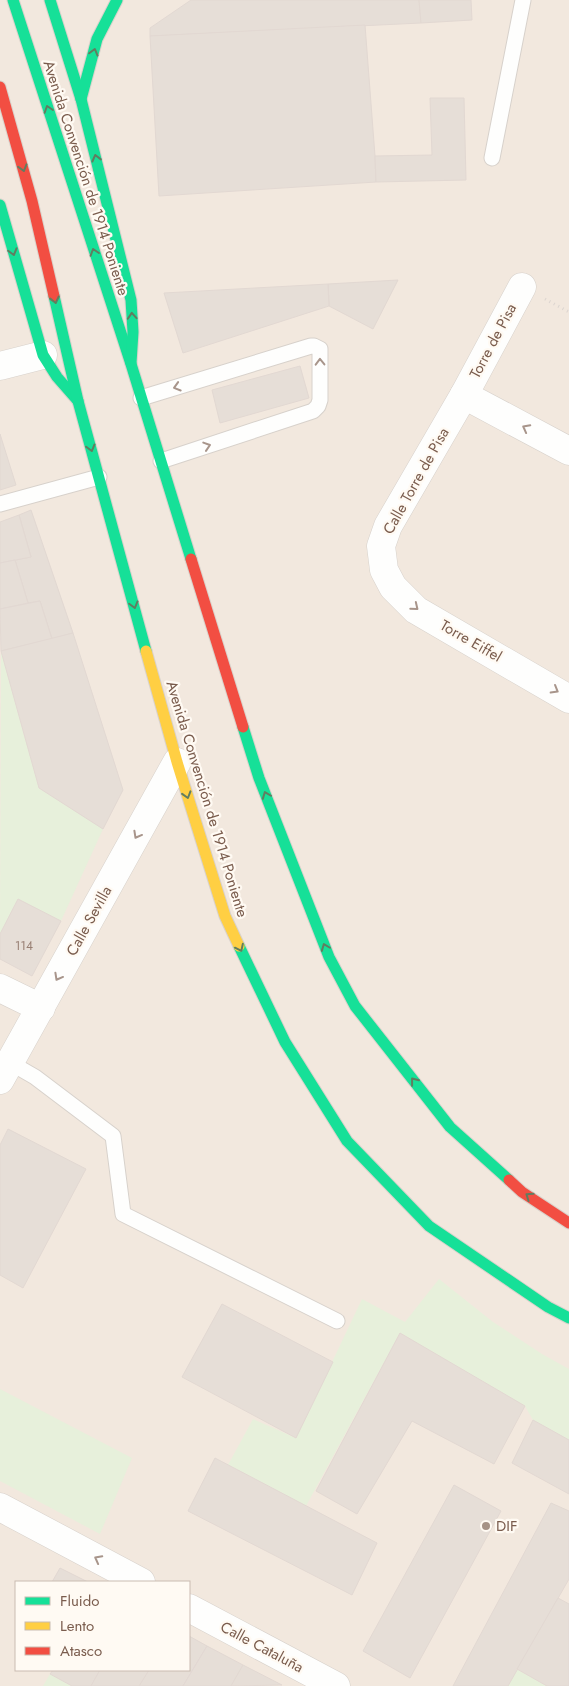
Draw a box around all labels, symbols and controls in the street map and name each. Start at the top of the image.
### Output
one-way arrow [88,48,98,56]
street label: Avenida Convención de 1914 Poniente [38,58,135,299]
one-way arrow [43,106,53,114]
one-way arrow [91,153,102,162]
one-way arrow [17,163,27,171]
one-way arrow [8,247,18,255]
one-way arrow [89,248,99,256]
one-way arrow [49,296,60,304]
street label: Torre de Pisa [464,300,522,382]
one-way arrow [127,312,138,320]
one-way arrow [315,358,325,366]
one-way arrow [174,381,182,391]
street label: Calle Torre de Pisa [378,424,454,538]
one-way arrow [522,424,531,434]
one-way arrow [203,441,211,451]
one-way arrow [85,444,96,453]
one-way arrow [128,601,139,609]
one-way arrow [409,602,418,610]
street label: Torre Eiffel [436,615,506,667]
street label: Avenida Convención de 1914 Poniente [161,678,254,920]
one-way arrow [549,684,558,694]
one-way arrow [182,790,192,799]
one-way arrow [262,792,272,800]
one-way arrow [133,830,143,839]
street label: Calle Sevilla [61,882,117,960]
house number: 114 [15,937,33,955]
one-way arrow [234,943,244,952]
one-way arrow [321,943,331,952]
one-way arrow [54,972,64,981]
one-way arrow [411,1078,420,1087]
one-way arrow [525,1193,534,1202]
place label: DIF [496,1515,517,1537]
marker: DIF [480,1520,492,1532]
one-way arrow [94,1555,103,1565]
legend [15,1581,190,1671]
text: Fluido [60,1590,99,1612]
text: Lento [60,1615,94,1637]
street label: Calle Cataluña [217,1616,307,1678]
text: Atasco [60,1640,102,1662]

